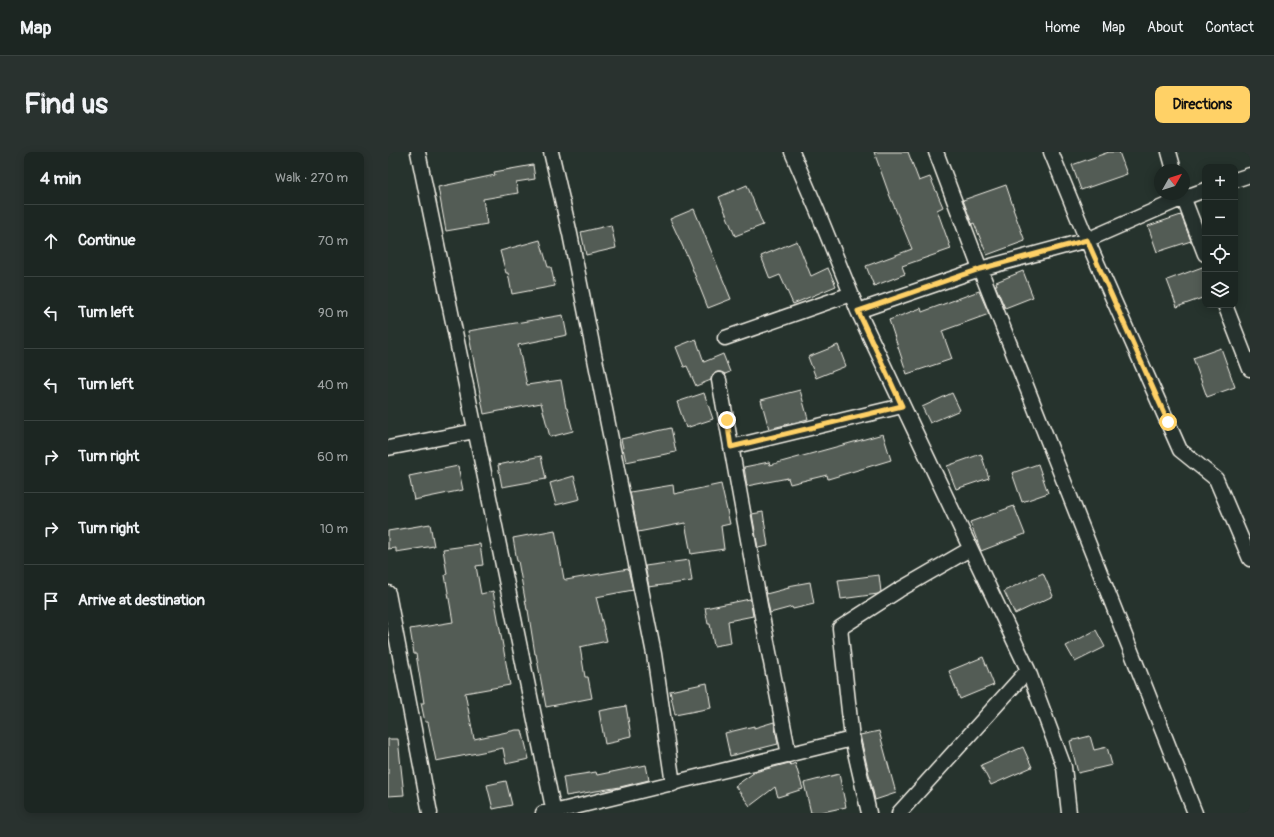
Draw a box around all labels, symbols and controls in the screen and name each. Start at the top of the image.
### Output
text: Map [20,16,51,40]
text: Home [1045,19,1080,36]
text: Map [1102,19,1125,36]
text: About [1147,19,1183,36]
text: Contact [1205,19,1254,36]
button: Directions [1155,86,1250,123]
text: Find us [24,87,108,122]
north arrow [1154,164,1190,200]
map controls [1202,164,1238,308]
button: + [1202,164,1238,200]
text: 4 min [40,168,81,189]
text: Walk · 270 m [275,170,348,186]
button: − [1202,200,1238,236]
icon: ahead [40,230,62,252]
text: Continue [78,231,136,250]
text: 70 m [318,233,348,249]
button: locate [1202,236,1238,272]
button: layers [1202,272,1238,308]
icon: left [40,302,62,324]
text: Turn left [78,303,134,322]
text: 90 m [318,305,348,321]
icon: left [40,374,62,396]
text: Turn left [78,375,134,394]
text: 40 m [317,377,348,393]
route end [718,411,736,429]
route start [1159,413,1177,431]
icon: right [40,446,62,468]
text: Turn right [78,447,139,466]
text: 60 m [317,449,348,465]
icon: right [40,518,62,540]
text: Turn right [78,519,139,538]
text: 10 m [320,521,348,537]
icon: arrive [40,590,62,612]
text: Arrive at destination [78,591,205,610]

